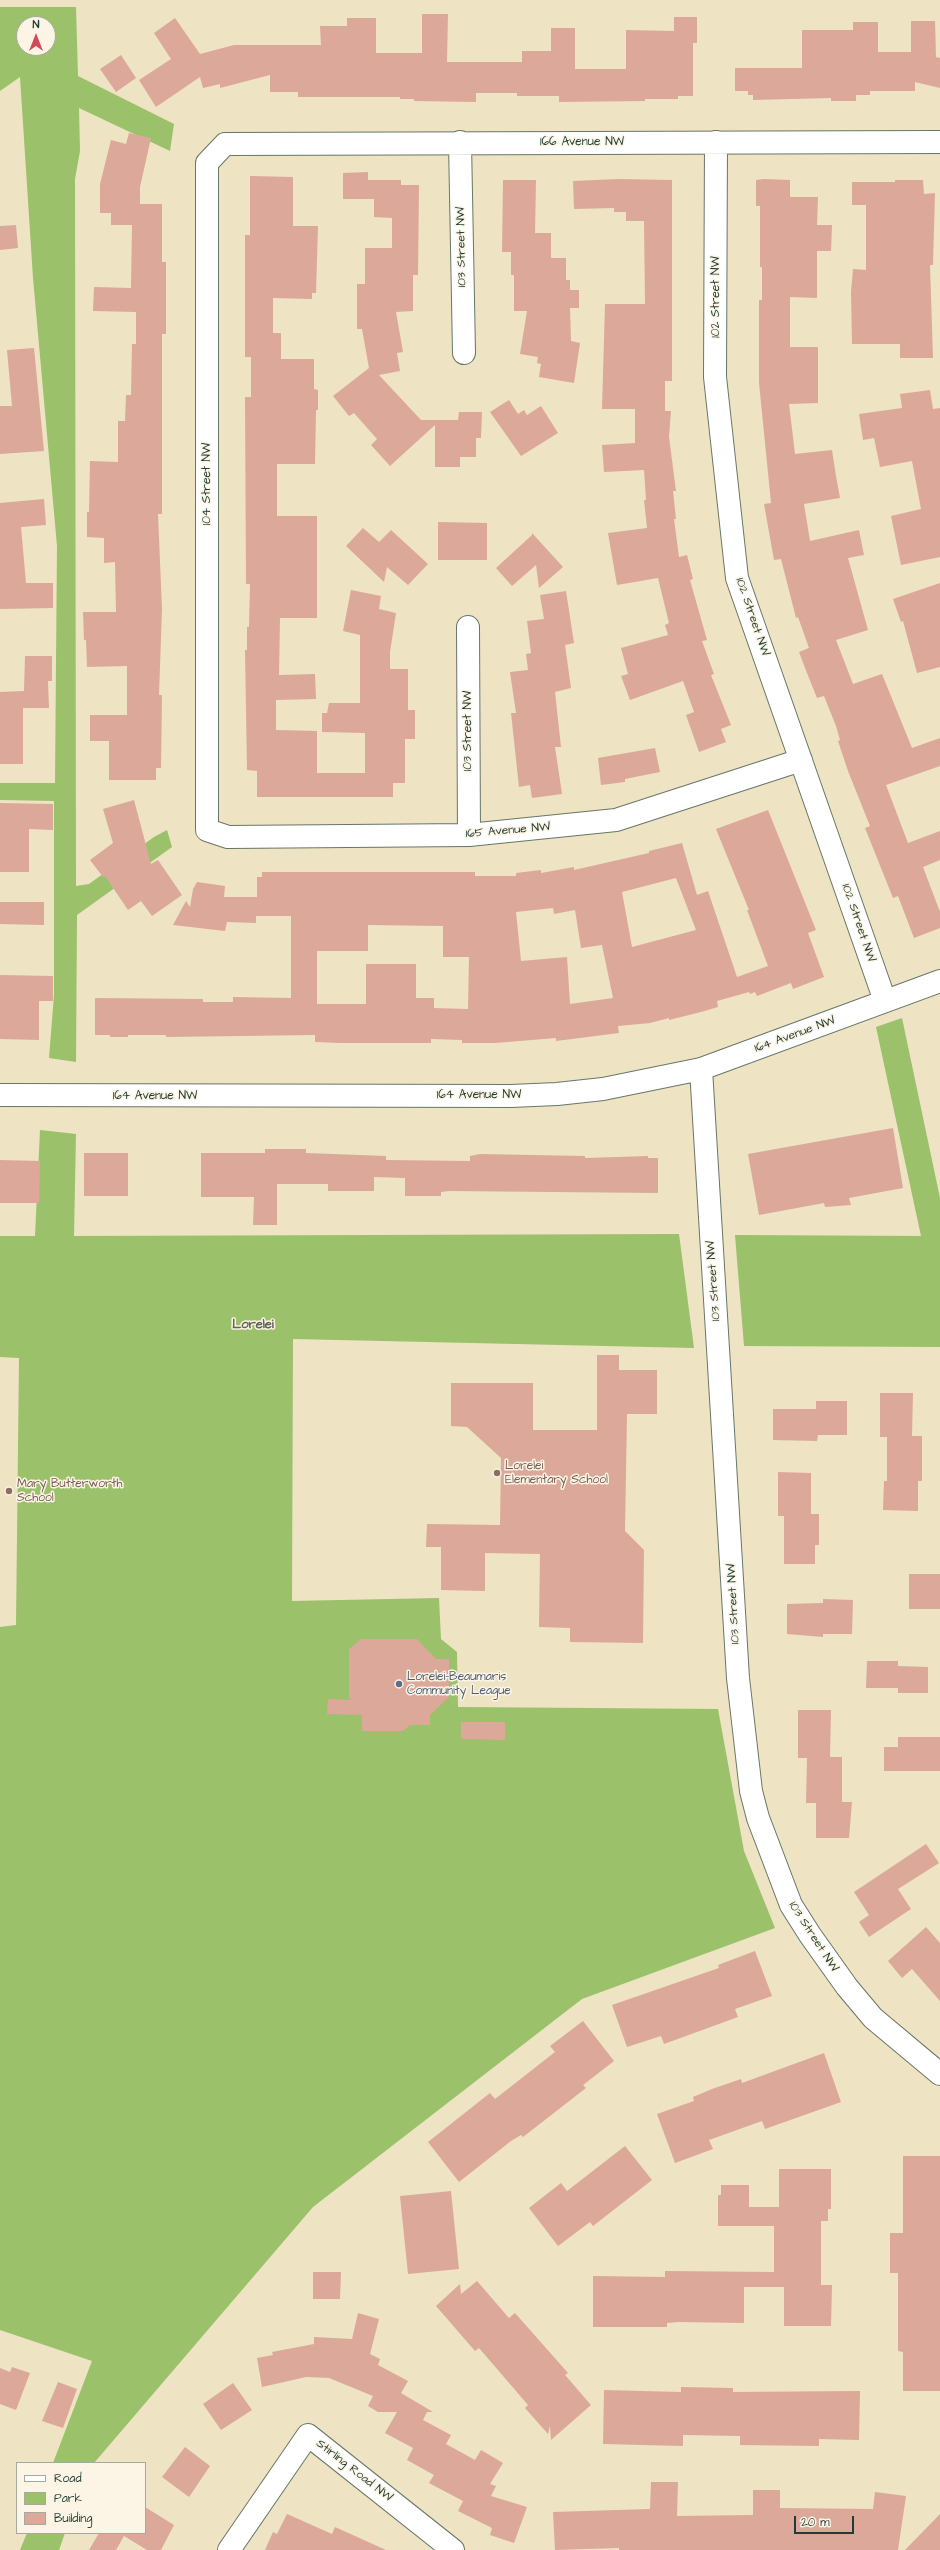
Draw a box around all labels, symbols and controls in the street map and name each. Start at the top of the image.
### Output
north arrow [16,16,56,56]
text: N [33,17,39,32]
street label: 166 Avenue NW [540,135,624,149]
street label: 103 Street NW [454,207,470,287]
street label: 102 Street NW [709,256,723,338]
street label: 104 Street NW [200,443,214,525]
street label: 102 Street NW [732,576,772,658]
street label: 103 Street NW [461,691,475,771]
street label: 165 Avenue NW [465,820,551,842]
street label: 102 Street NW [838,882,878,964]
street label: 164 Avenue NW [753,1014,837,1056]
street label: 164 Avenue NW [437,1088,521,1102]
street label: 164 Avenue NW [113,1089,197,1103]
street label: 103 Street NW [704,1240,724,1322]
district label: Lorelei [232,1317,274,1333]
place label: Lorelei Elementary School [505,1459,608,1487]
marker: Lorelei Elementary School [492,1468,502,1478]
place label: Mary Butterworth School [17,1477,122,1505]
marker: Mary Butterworth School [4,1486,14,1496]
street label: 103 Street NW [725,1563,743,1645]
place label: Lorelei-Beaumaris Community League [407,1670,511,1698]
marker: Lorelei-Beaumaris Community League [394,1679,404,1689]
street label: 103 Street NW [785,1899,841,1975]
street label: Stirling Road NW [313,2437,395,2505]
legend [16,2462,146,2534]
text: Road [54,2470,82,2487]
text: Park [54,2490,82,2507]
scale bar [796,2508,856,2534]
text: Building [54,2510,92,2527]
text: 20 m [801,2514,830,2531]

